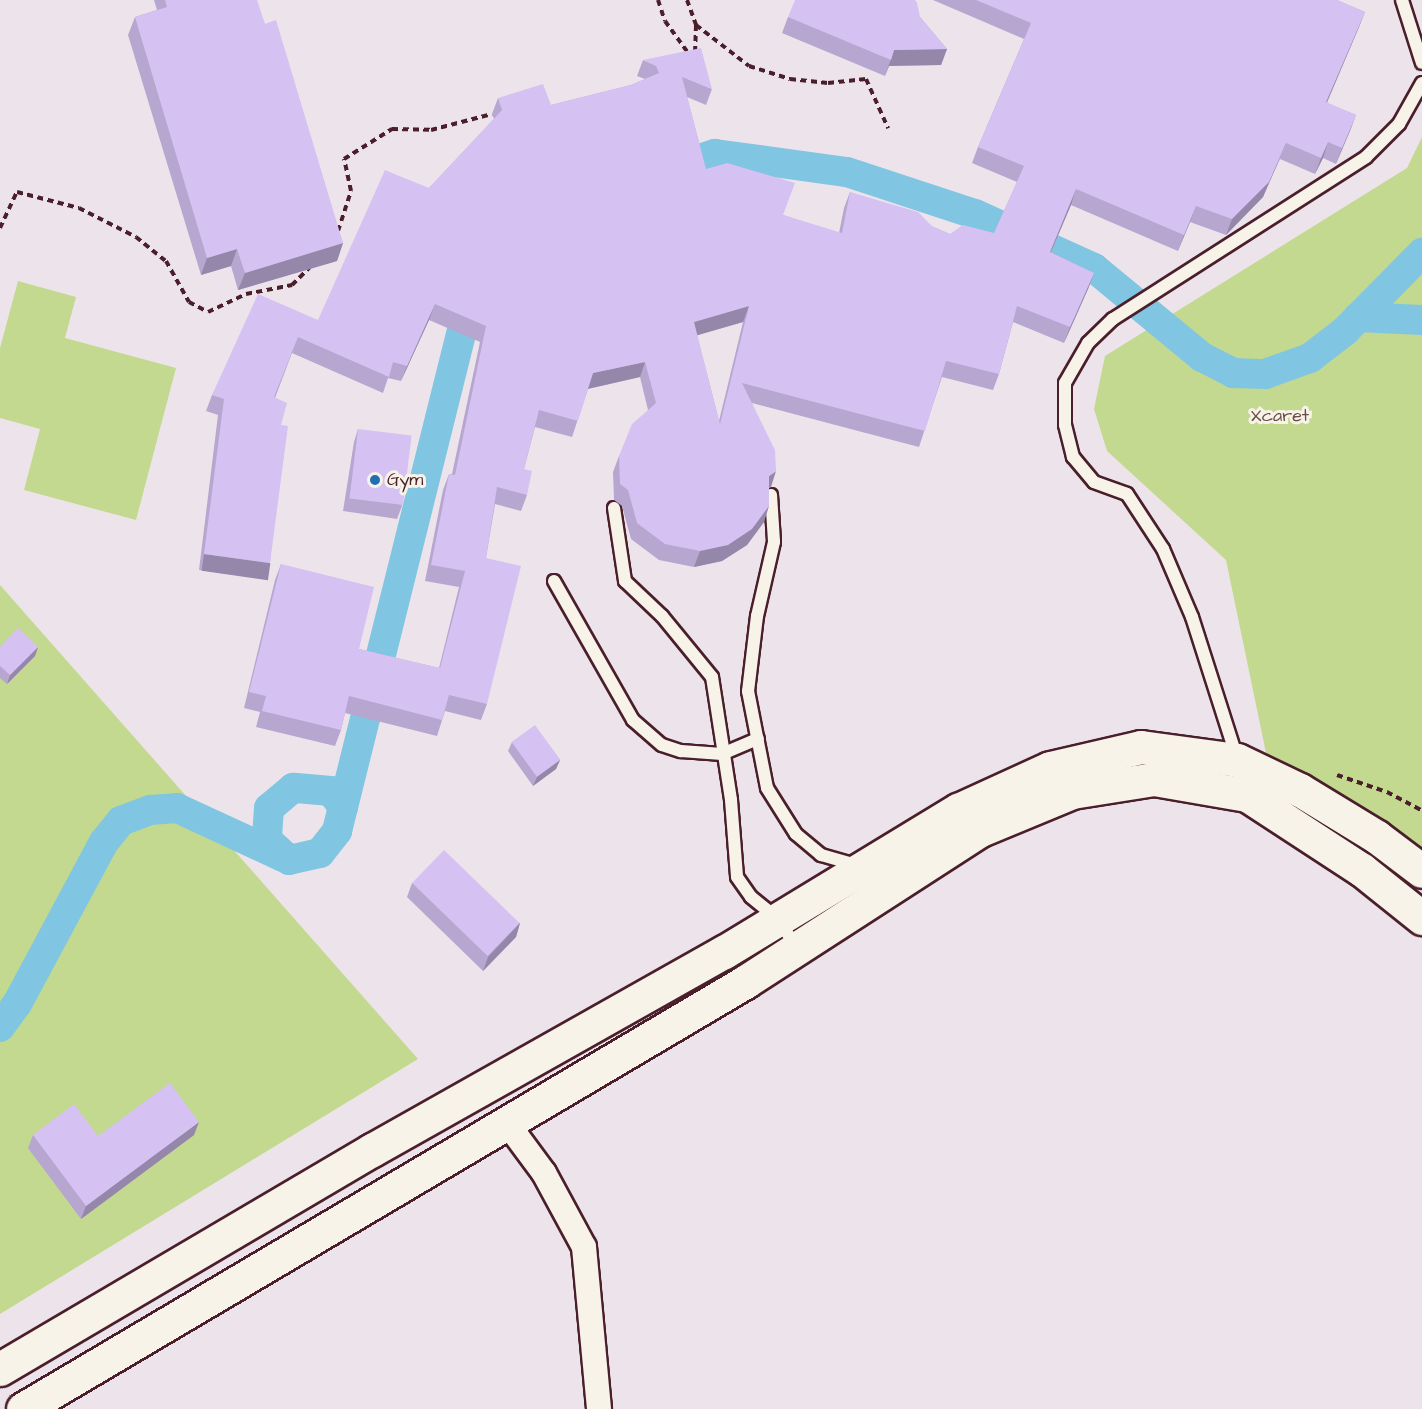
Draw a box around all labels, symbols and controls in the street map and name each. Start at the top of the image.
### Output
park label: Xcaret [1251,405,1309,427]
place label: Gym [387,469,423,491]
marker: Gym [368,473,382,487]

